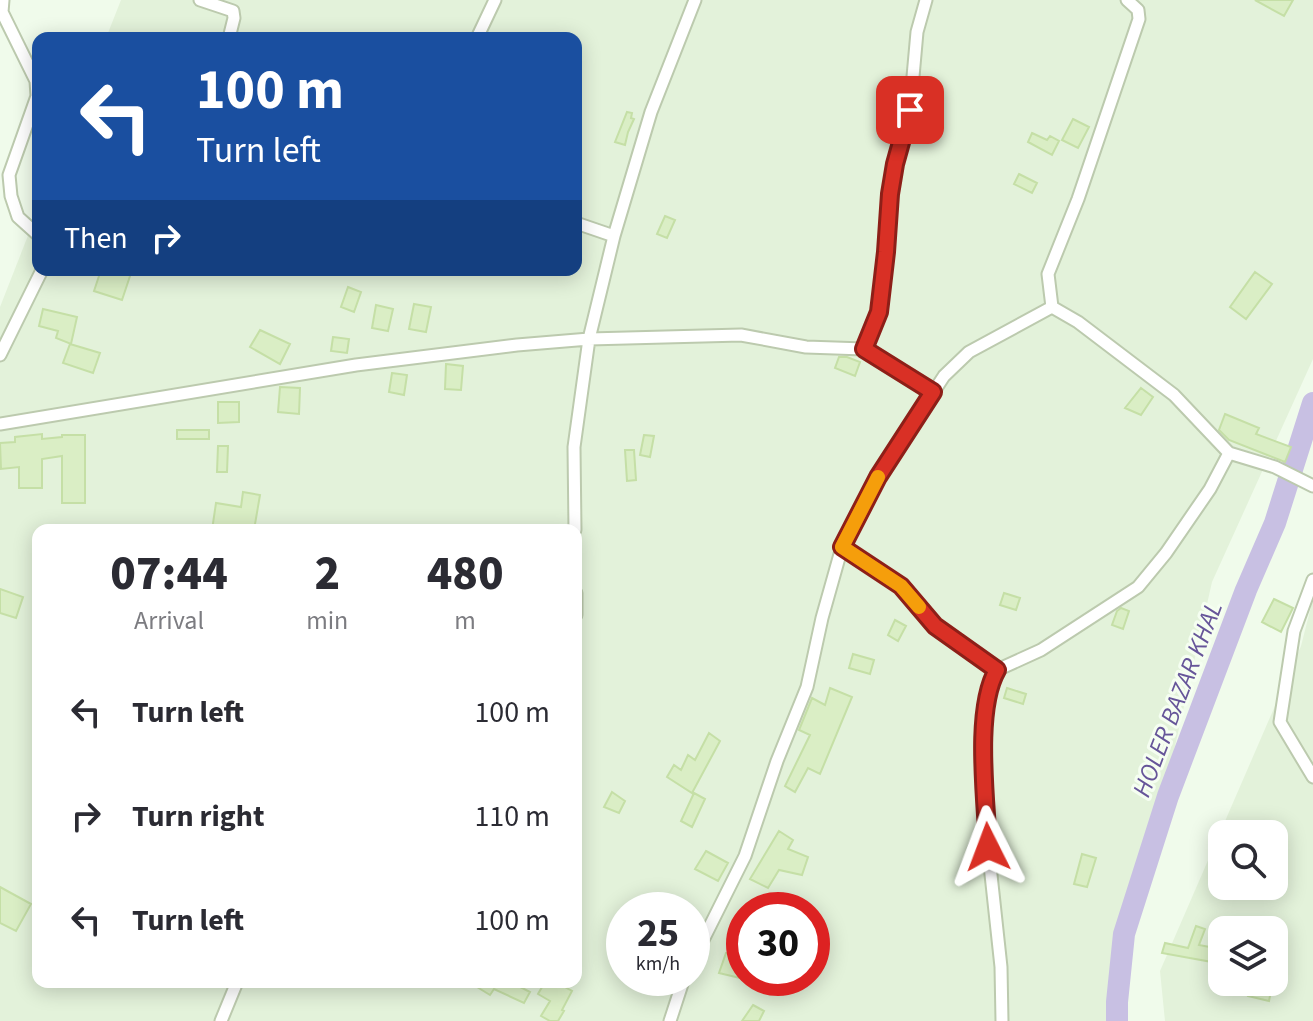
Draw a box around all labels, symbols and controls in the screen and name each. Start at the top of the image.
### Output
text: 100 m [196,51,344,130]
icon: left [64,64,168,168]
pin [876,76,944,144]
icon: arrive [888,88,932,132]
text: Turn left [196,125,321,176]
icon: right [144,216,188,260]
text: Then [64,217,128,260]
text: 07:44 [110,540,228,608]
text: 2 [314,540,340,608]
text: 480 [427,540,504,608]
water label: HOLER BAZAR KHAL [1123,596,1232,802]
text: Arrival [134,602,204,639]
text: min [306,602,348,639]
text: m [454,602,476,639]
icon: left [64,690,108,734]
text: Turn left [132,691,244,734]
text: 100 m [474,691,550,734]
icon: right [64,794,108,838]
text: Turn right [132,795,264,838]
text: 110 m [474,795,550,838]
position arrow [946,805,1030,889]
map controls [1208,820,1288,996]
button: search [1208,820,1288,900]
speed limit sign: 30 [726,892,830,996]
icon: left [64,898,108,942]
text: Turn left [132,899,244,942]
text: 100 m [474,899,550,942]
text: 25 [637,905,679,962]
button: layers [1208,916,1288,996]
text: km/h [636,950,680,978]

